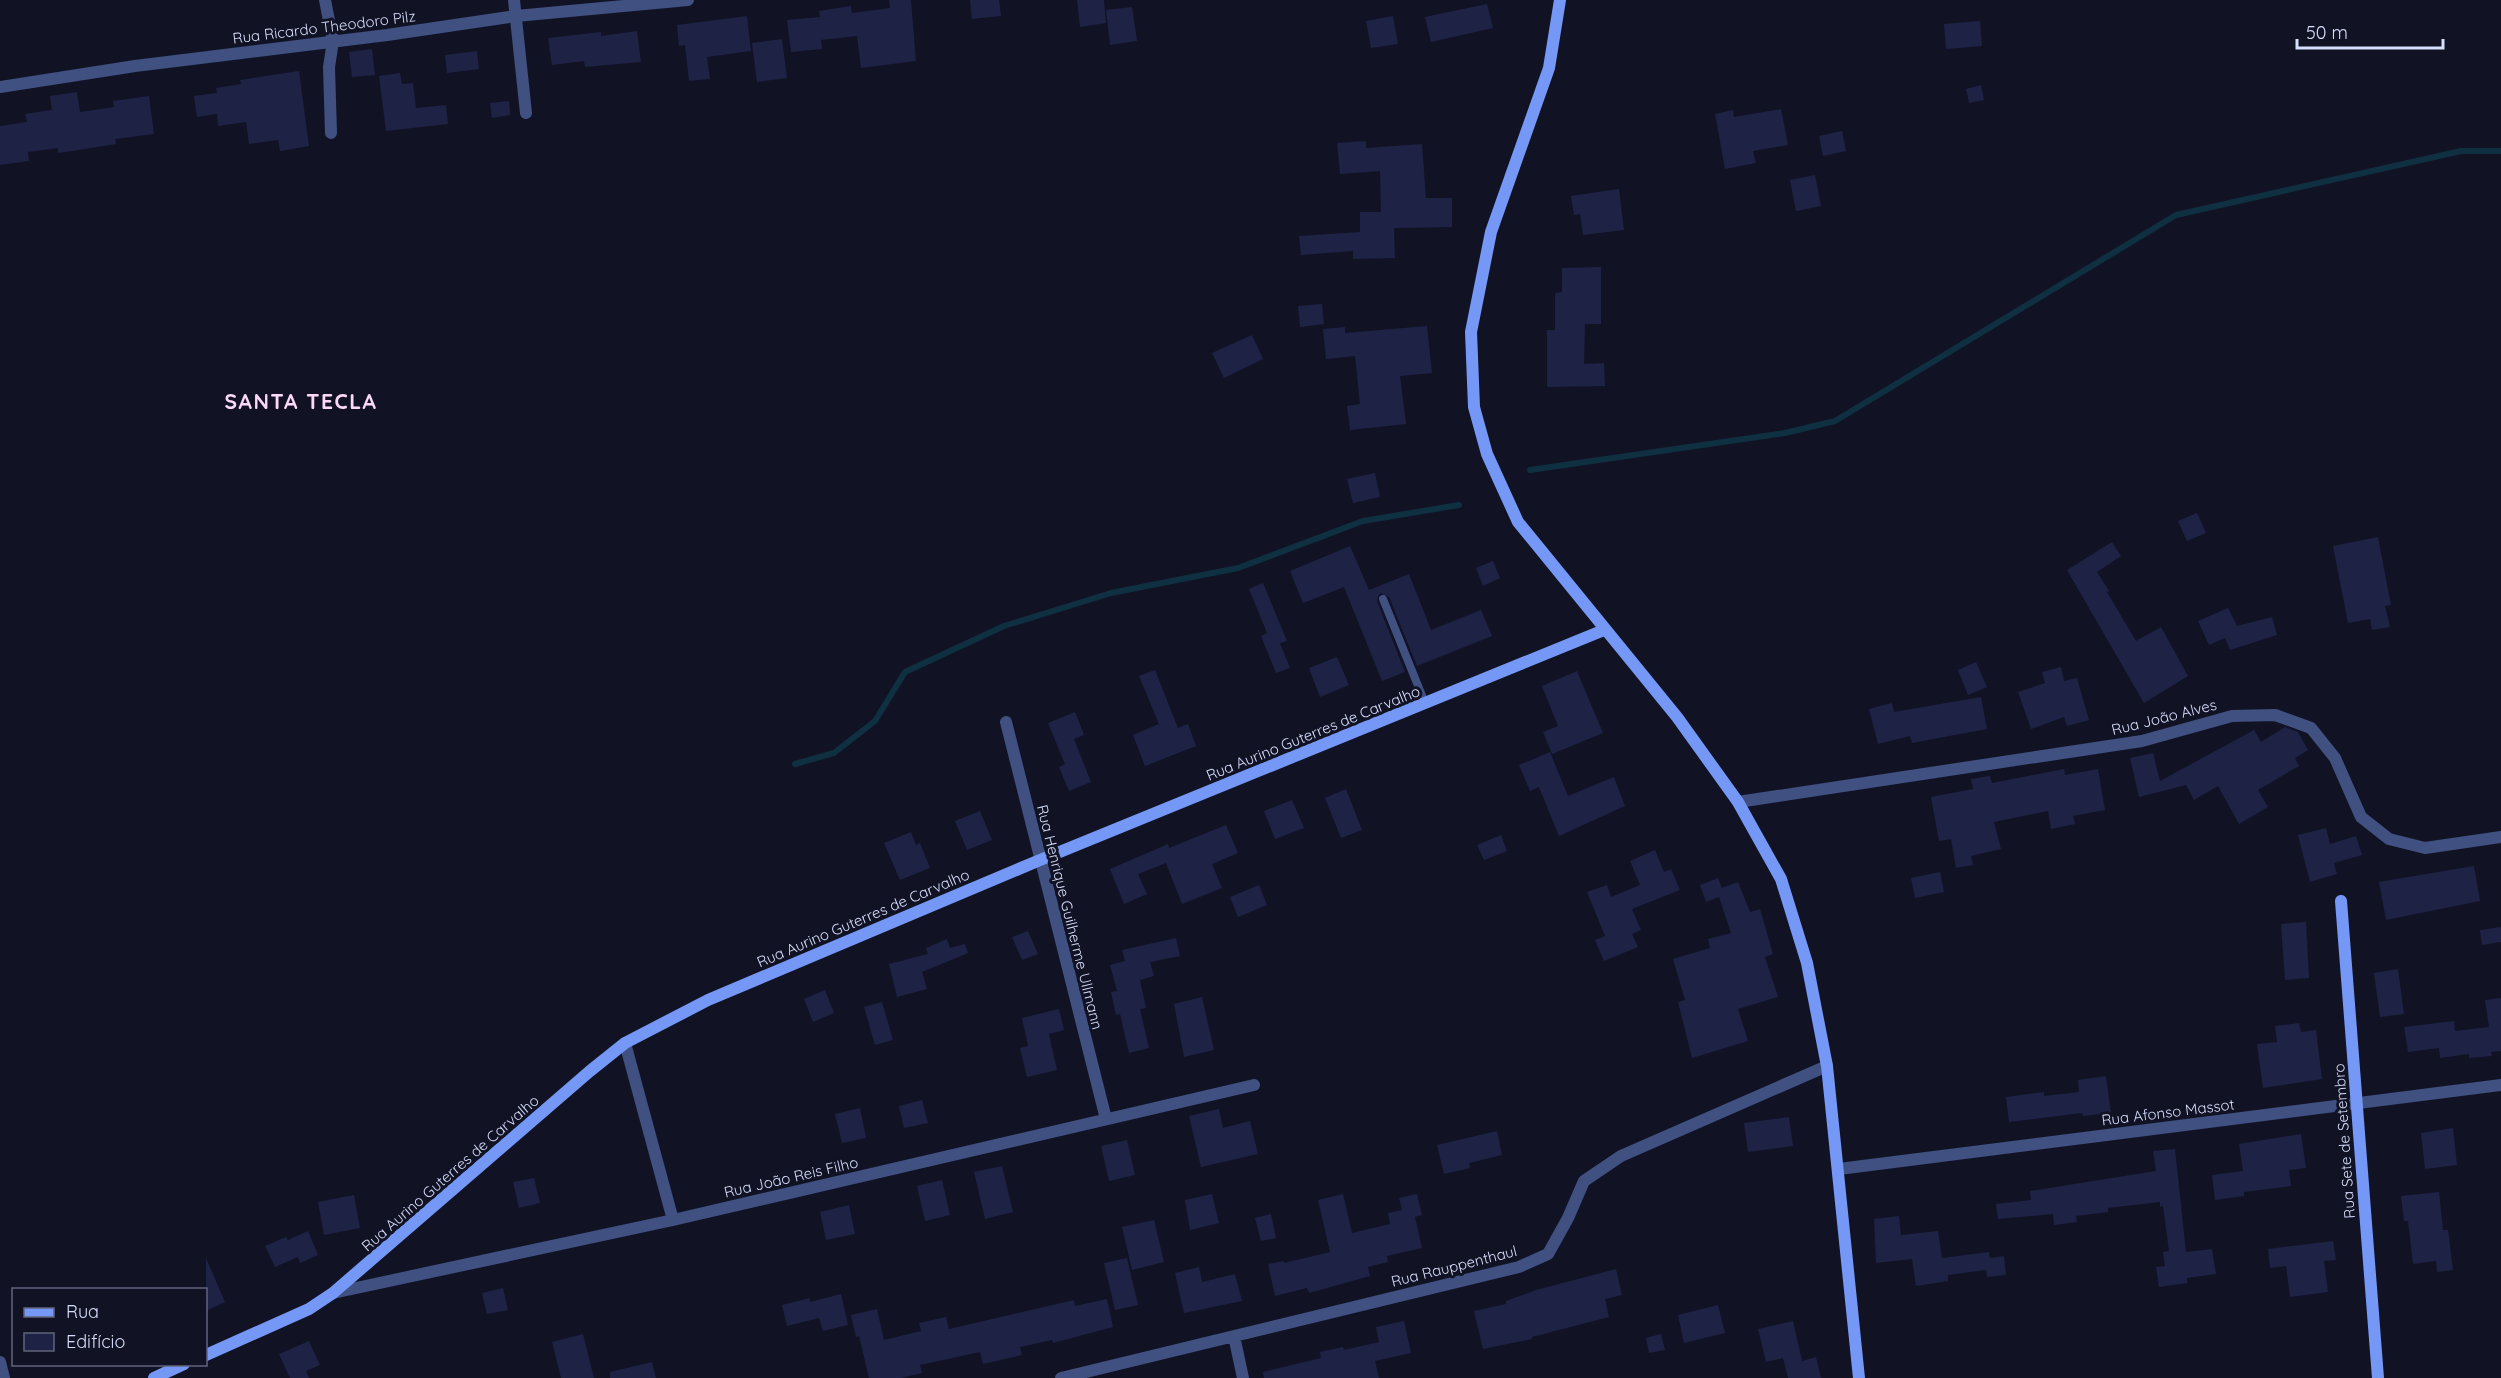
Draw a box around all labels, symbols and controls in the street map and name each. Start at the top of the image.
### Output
street label: Rua Ricardo Theodoro Pilz [231,6,417,48]
scale bar [2297,12,2442,50]
text: 50 m [2306,21,2348,44]
district label: SANTA TECLA [225,388,377,414]
street label: Rua Aurino Guterres de Carvalho [1203,681,1423,785]
street label: Rua João Alves [2109,695,2219,739]
street label: Rua Henrique Guilherme Ullmann [1033,803,1107,1031]
street label: Rua Aurino Guterres de Carvalho [754,865,972,971]
street label: Rua Sete de Setembro [2329,1063,2359,1219]
street label: Rua Aurino Guterres de Carvalho [357,1091,543,1255]
street label: Rua Afonso Massot [2100,1094,2236,1130]
street label: Rua João Reis Filho [722,1152,860,1202]
street label: Rua Rauppenthaul [1389,1241,1519,1291]
legend [12,1288,207,1366]
text: Rua [66,1300,99,1323]
text: Edifício [66,1330,125,1353]

